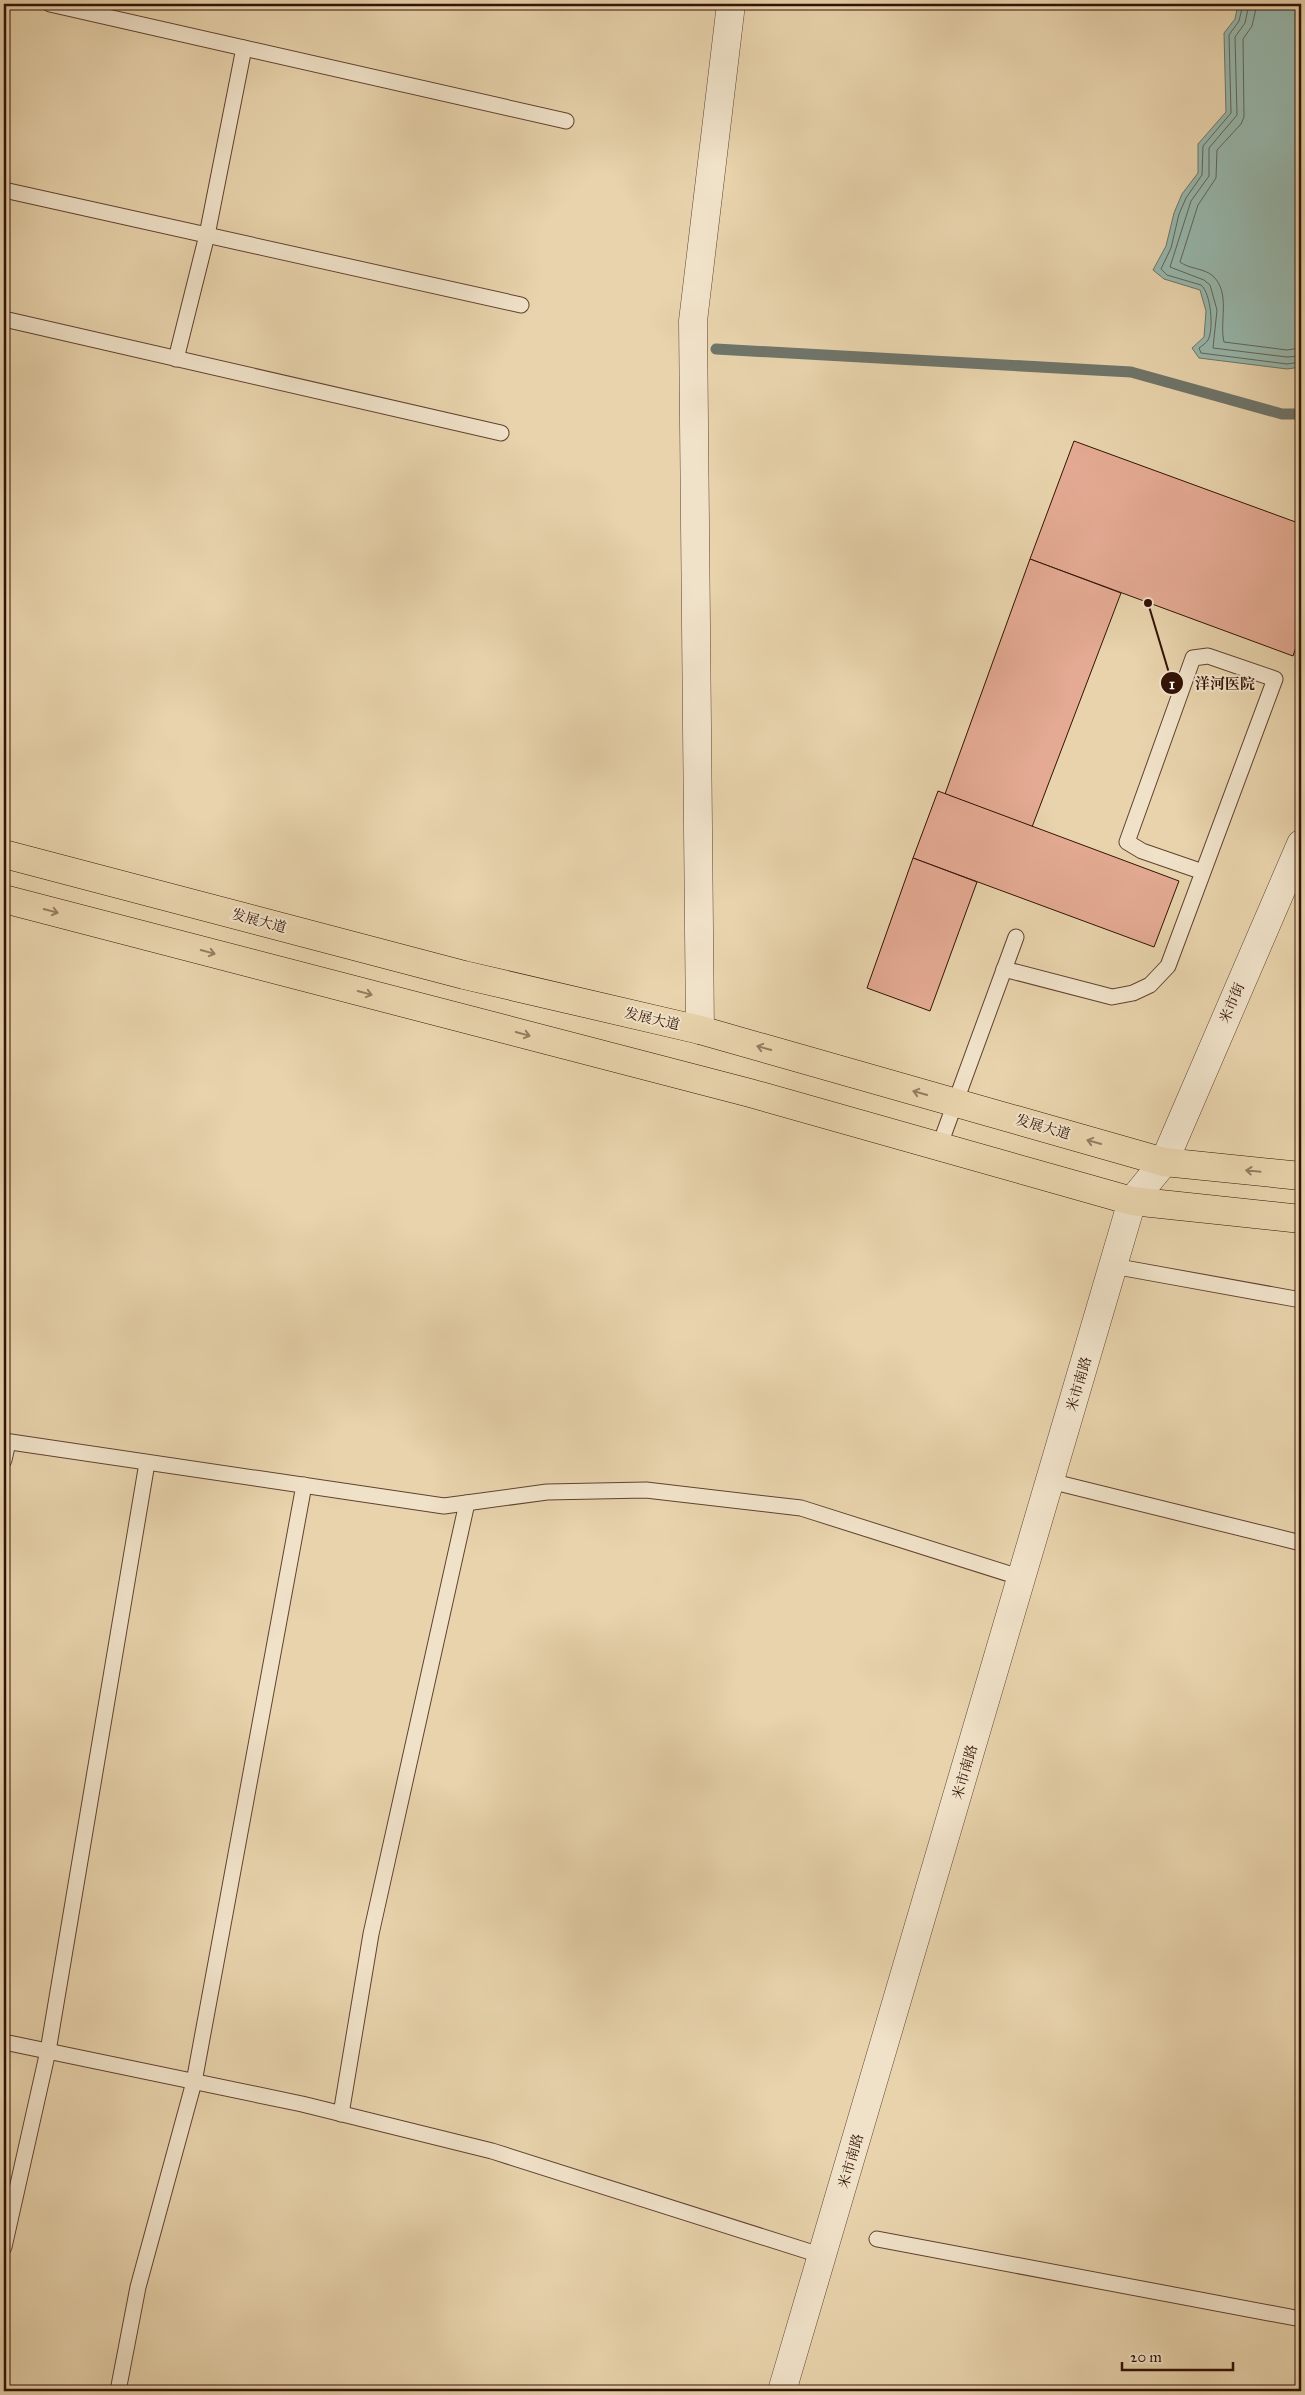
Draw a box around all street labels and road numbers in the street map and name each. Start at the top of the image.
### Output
street label: 发展大道 [230,906,288,936]
street label: 米市街 [1216,980,1248,1026]
street label: 发展大道 [623,1004,681,1034]
street label: 发展大道 [1014,1111,1072,1143]
street label: 米市南路 [1063,1355,1095,1413]
street label: 米市南路 [949,1743,981,1801]
street label: 米市南路 [835,2132,867,2190]

